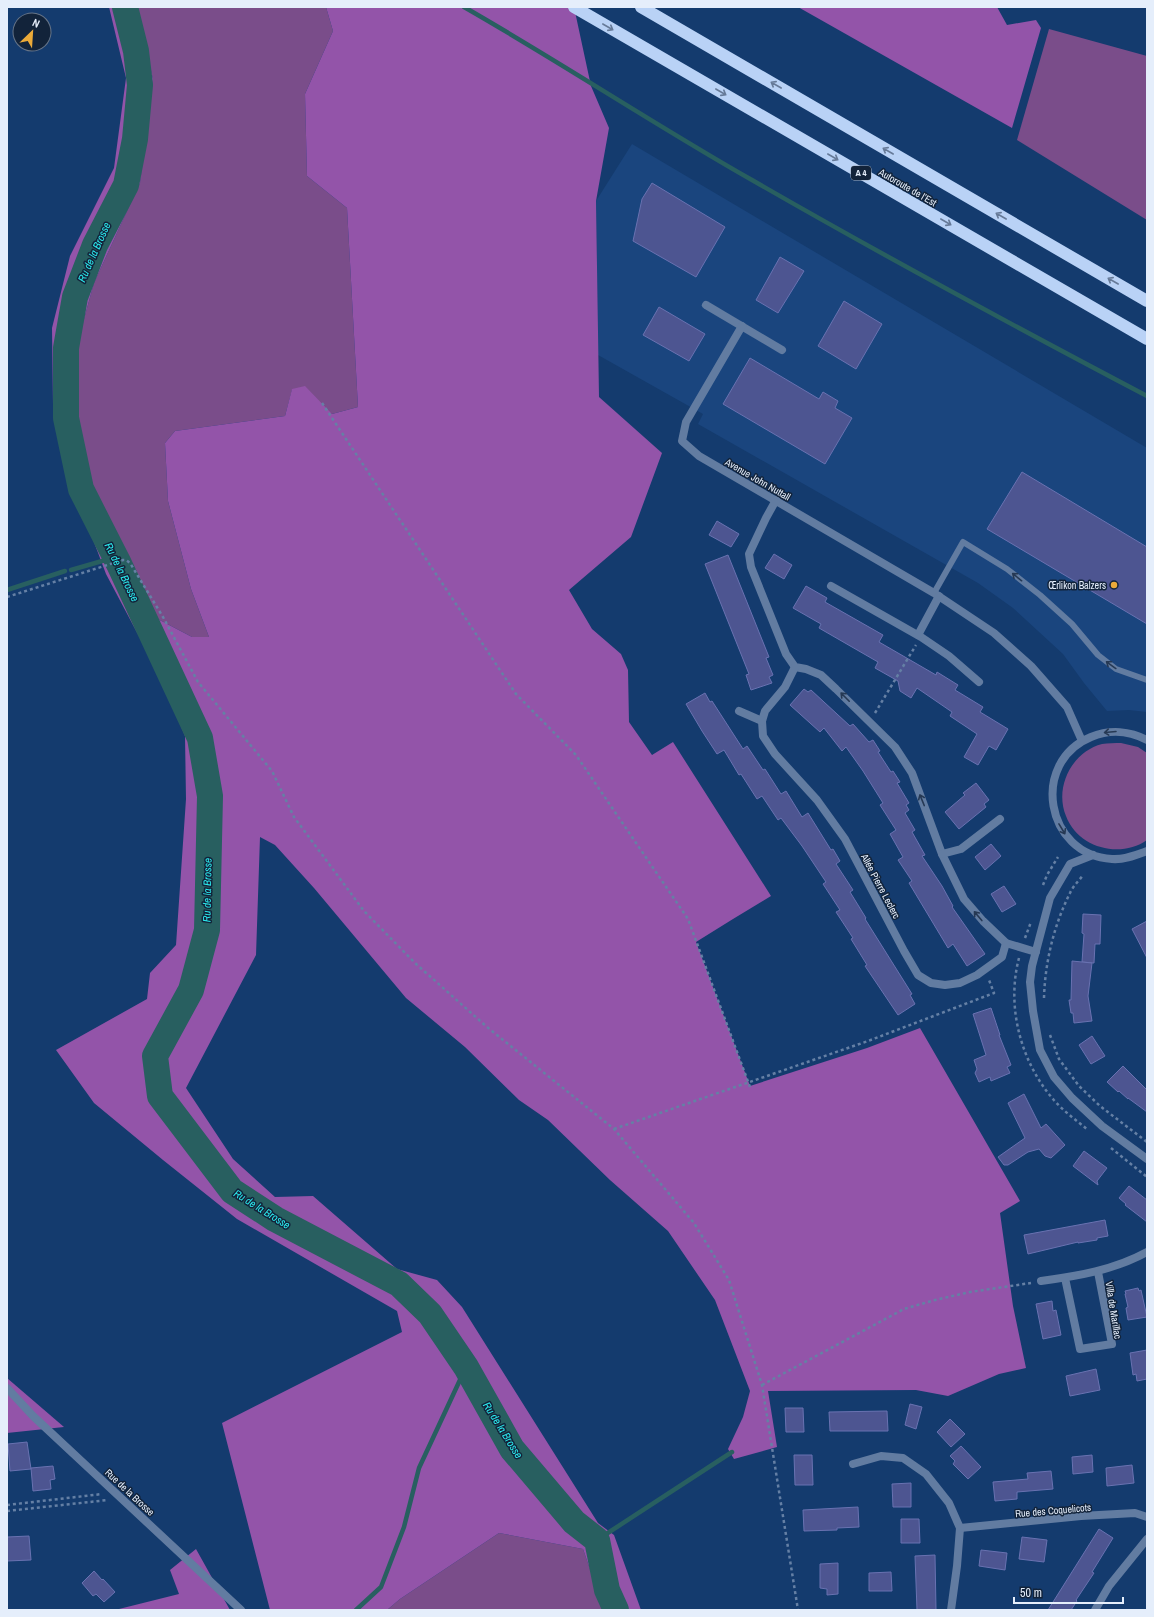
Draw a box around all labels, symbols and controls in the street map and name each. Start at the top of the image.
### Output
north arrow [12,12,52,52]
text: N [30,15,42,31]
one-way arrow [602,23,614,31]
one-way arrow [770,81,782,89]
one-way arrow [715,88,727,96]
one-way arrow [883,146,895,154]
one-way arrow [827,154,839,162]
street label: Autoroute de l’Est [876,165,940,210]
road number: A 4 [851,166,871,180]
one-way arrow [995,211,1007,219]
one-way arrow [939,219,951,227]
water label: Ru de la Brosse [75,220,113,284]
one-way arrow [1107,277,1119,285]
street label: Avenue John Nuttall [722,455,793,503]
water label: Ru de la Brosse [102,540,142,604]
one-way arrow [1012,572,1022,581]
place label: Œrlikon Balzers [1048,579,1106,592]
marker: Œrlikon Balzers [1109,580,1119,590]
one-way arrow [1106,661,1117,669]
one-way arrow [840,692,850,702]
one-way arrow [1104,729,1117,736]
one-way arrow [917,794,925,806]
one-way arrow [1059,823,1067,835]
street label: Allée Pierre Leclerc [858,851,903,921]
water label: Ru de la Brosse [199,858,215,922]
one-way arrow [974,910,983,921]
water label: Ru de la Brosse [231,1186,293,1232]
street label: Villa de Marillac [1103,1280,1124,1340]
water label: Ru de la Brosse [480,1399,526,1461]
street label: Rue de la Brosse [102,1466,157,1519]
street label: Rue des Coquelicots [1015,1501,1092,1520]
scale bar [1014,1579,1123,1605]
text: 50 m [1020,1585,1042,1601]

